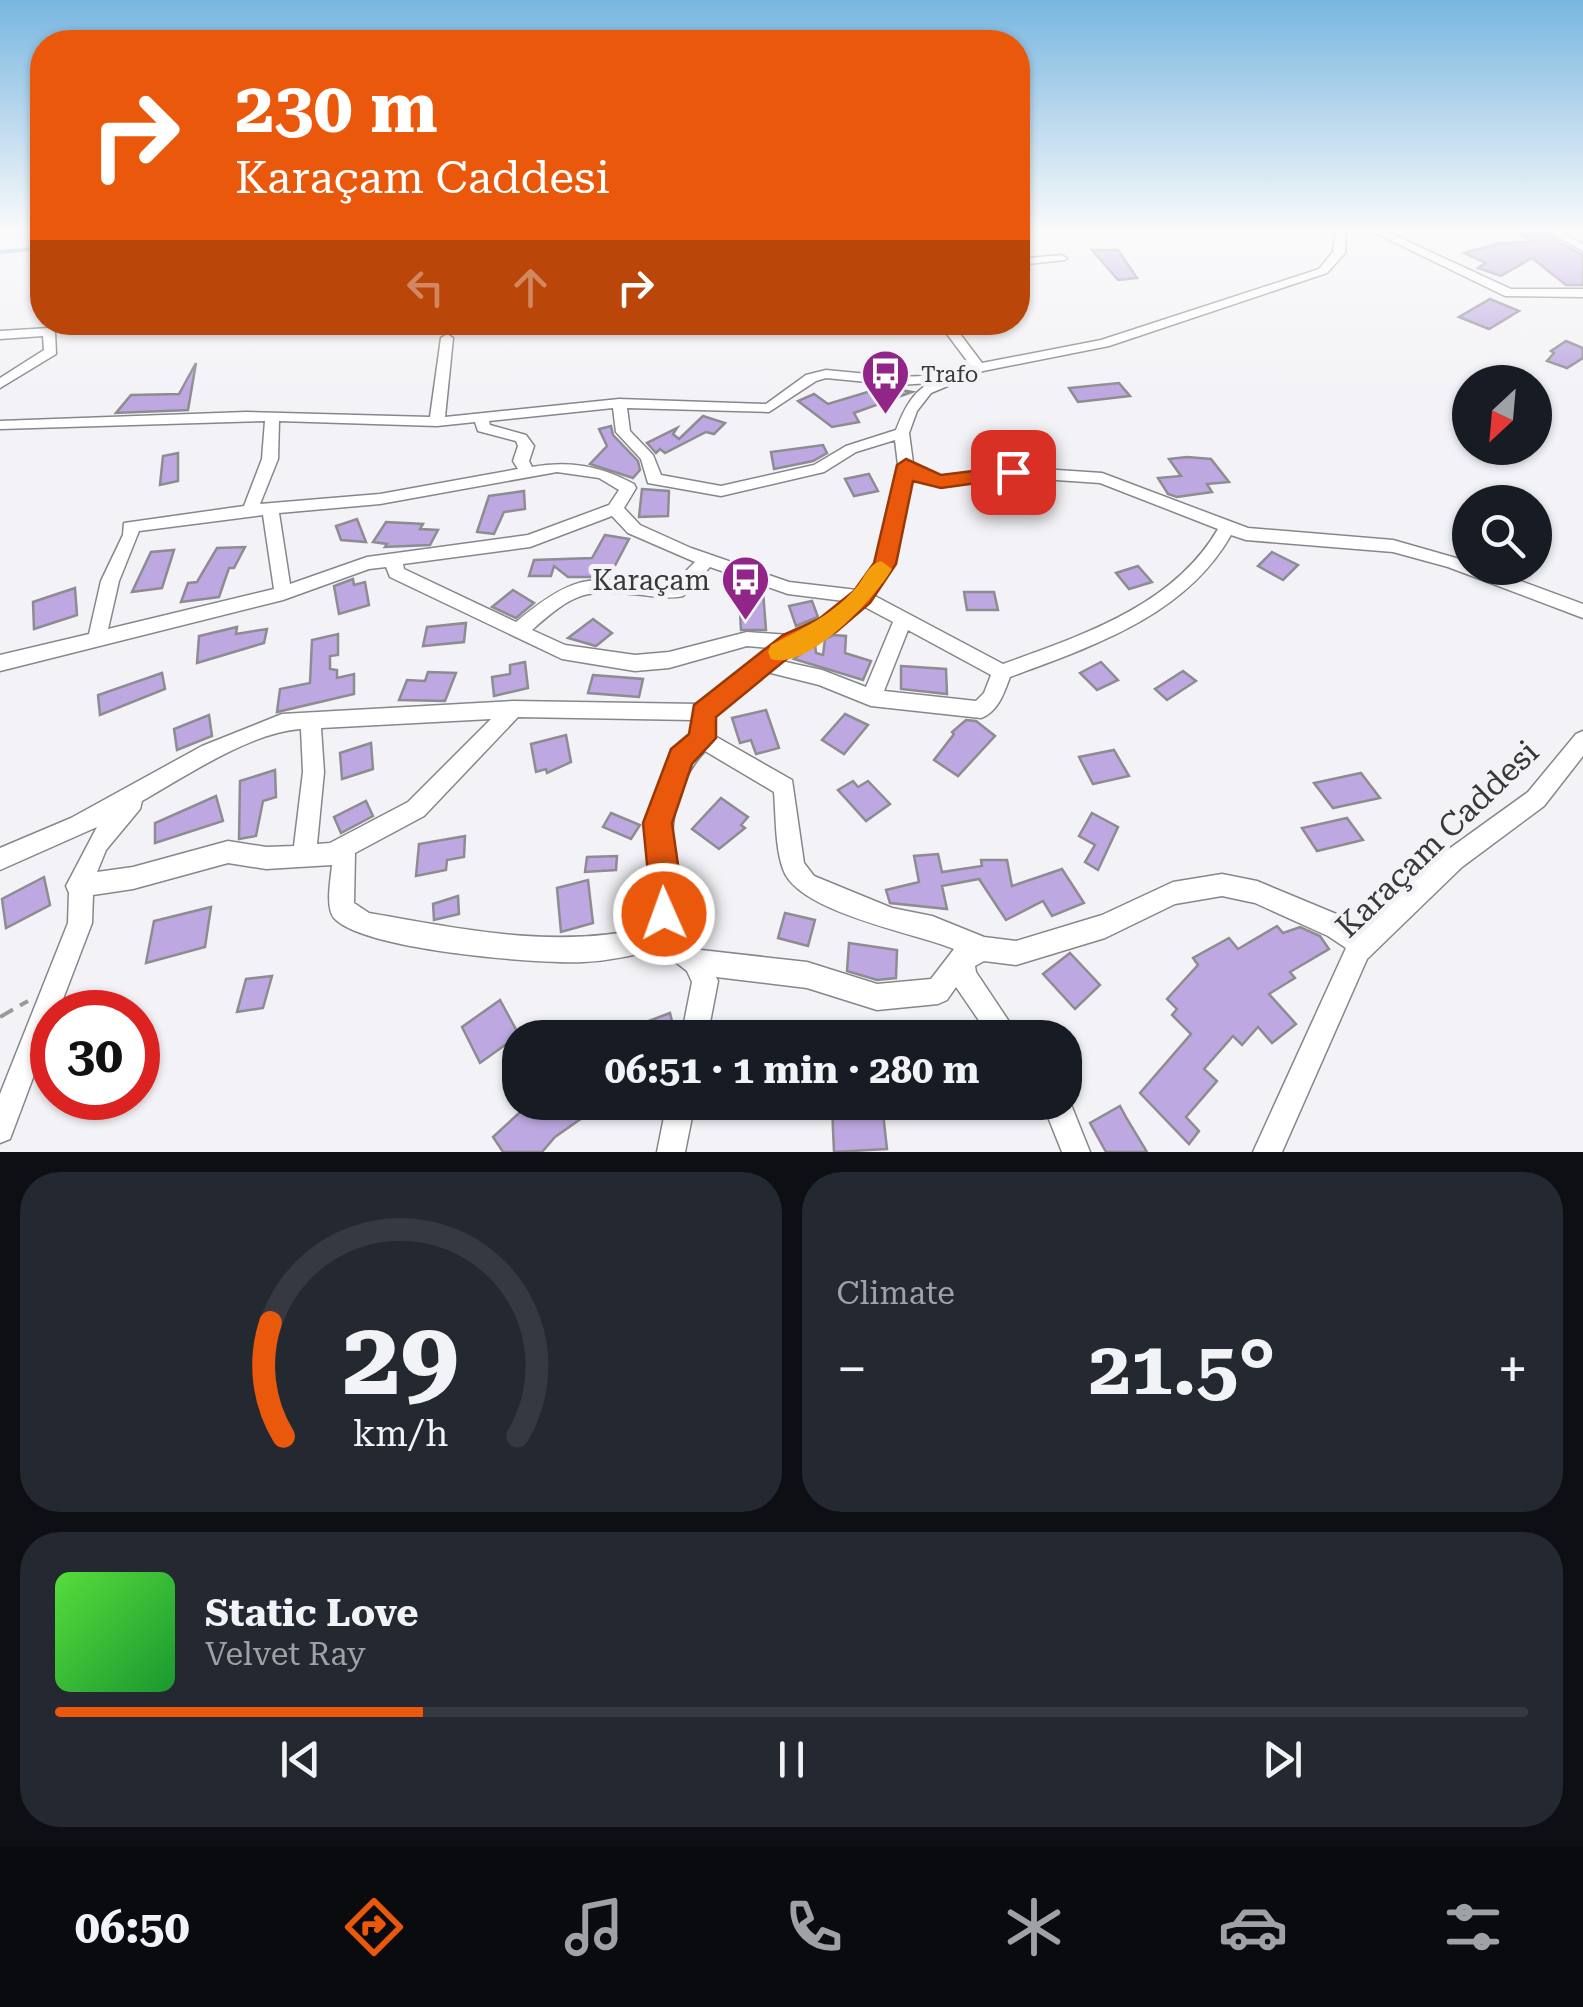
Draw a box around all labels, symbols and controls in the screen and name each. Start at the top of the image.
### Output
text: 230 m [235,67,438,149]
icon: right [70,70,200,200]
text: Karaçam Caddesi [235,151,610,204]
icon: left [398,260,453,315]
icon: ahead [503,260,558,315]
icon: right [608,260,663,315]
bus stop icon: Trafo [860,348,912,416]
place label: Trafo [921,362,978,387]
north arrow [1452,365,1552,465]
map controls [1452,365,1552,585]
pin [971,430,1056,515]
icon: arrive [986,445,1041,500]
button: search [1452,485,1552,585]
bus stop icon: Karaçam [719,554,771,622]
place label: Karaçam [592,564,710,597]
street label: Karaçam Caddesi [1328,733,1546,945]
position arrow [612,862,716,966]
speed limit sign: 30 [30,990,160,1120]
text: 06:51 · 1 min · 280 m [605,1048,979,1092]
text: Climate [837,1274,955,1312]
text: 29 [343,1298,459,1419]
text: 21.5° [1089,1324,1276,1412]
text: − [837,1337,867,1401]
text: + [1497,1337,1528,1401]
text: km/h [353,1413,449,1455]
text: Static Love [205,1591,418,1635]
text: Velvet Ray [205,1635,366,1673]
icon: previous [273,1732,328,1787]
icon: pause [764,1732,819,1787]
icon: next [1255,1732,1310,1787]
icon: directions [339,1892,409,1962]
icon: music [559,1892,629,1962]
icon: phone [779,1892,849,1962]
icon: climate [999,1892,1069,1962]
icon: car [1218,1892,1288,1962]
icon: filters [1438,1892,1508,1962]
text: 06:50 [75,1901,190,1954]

